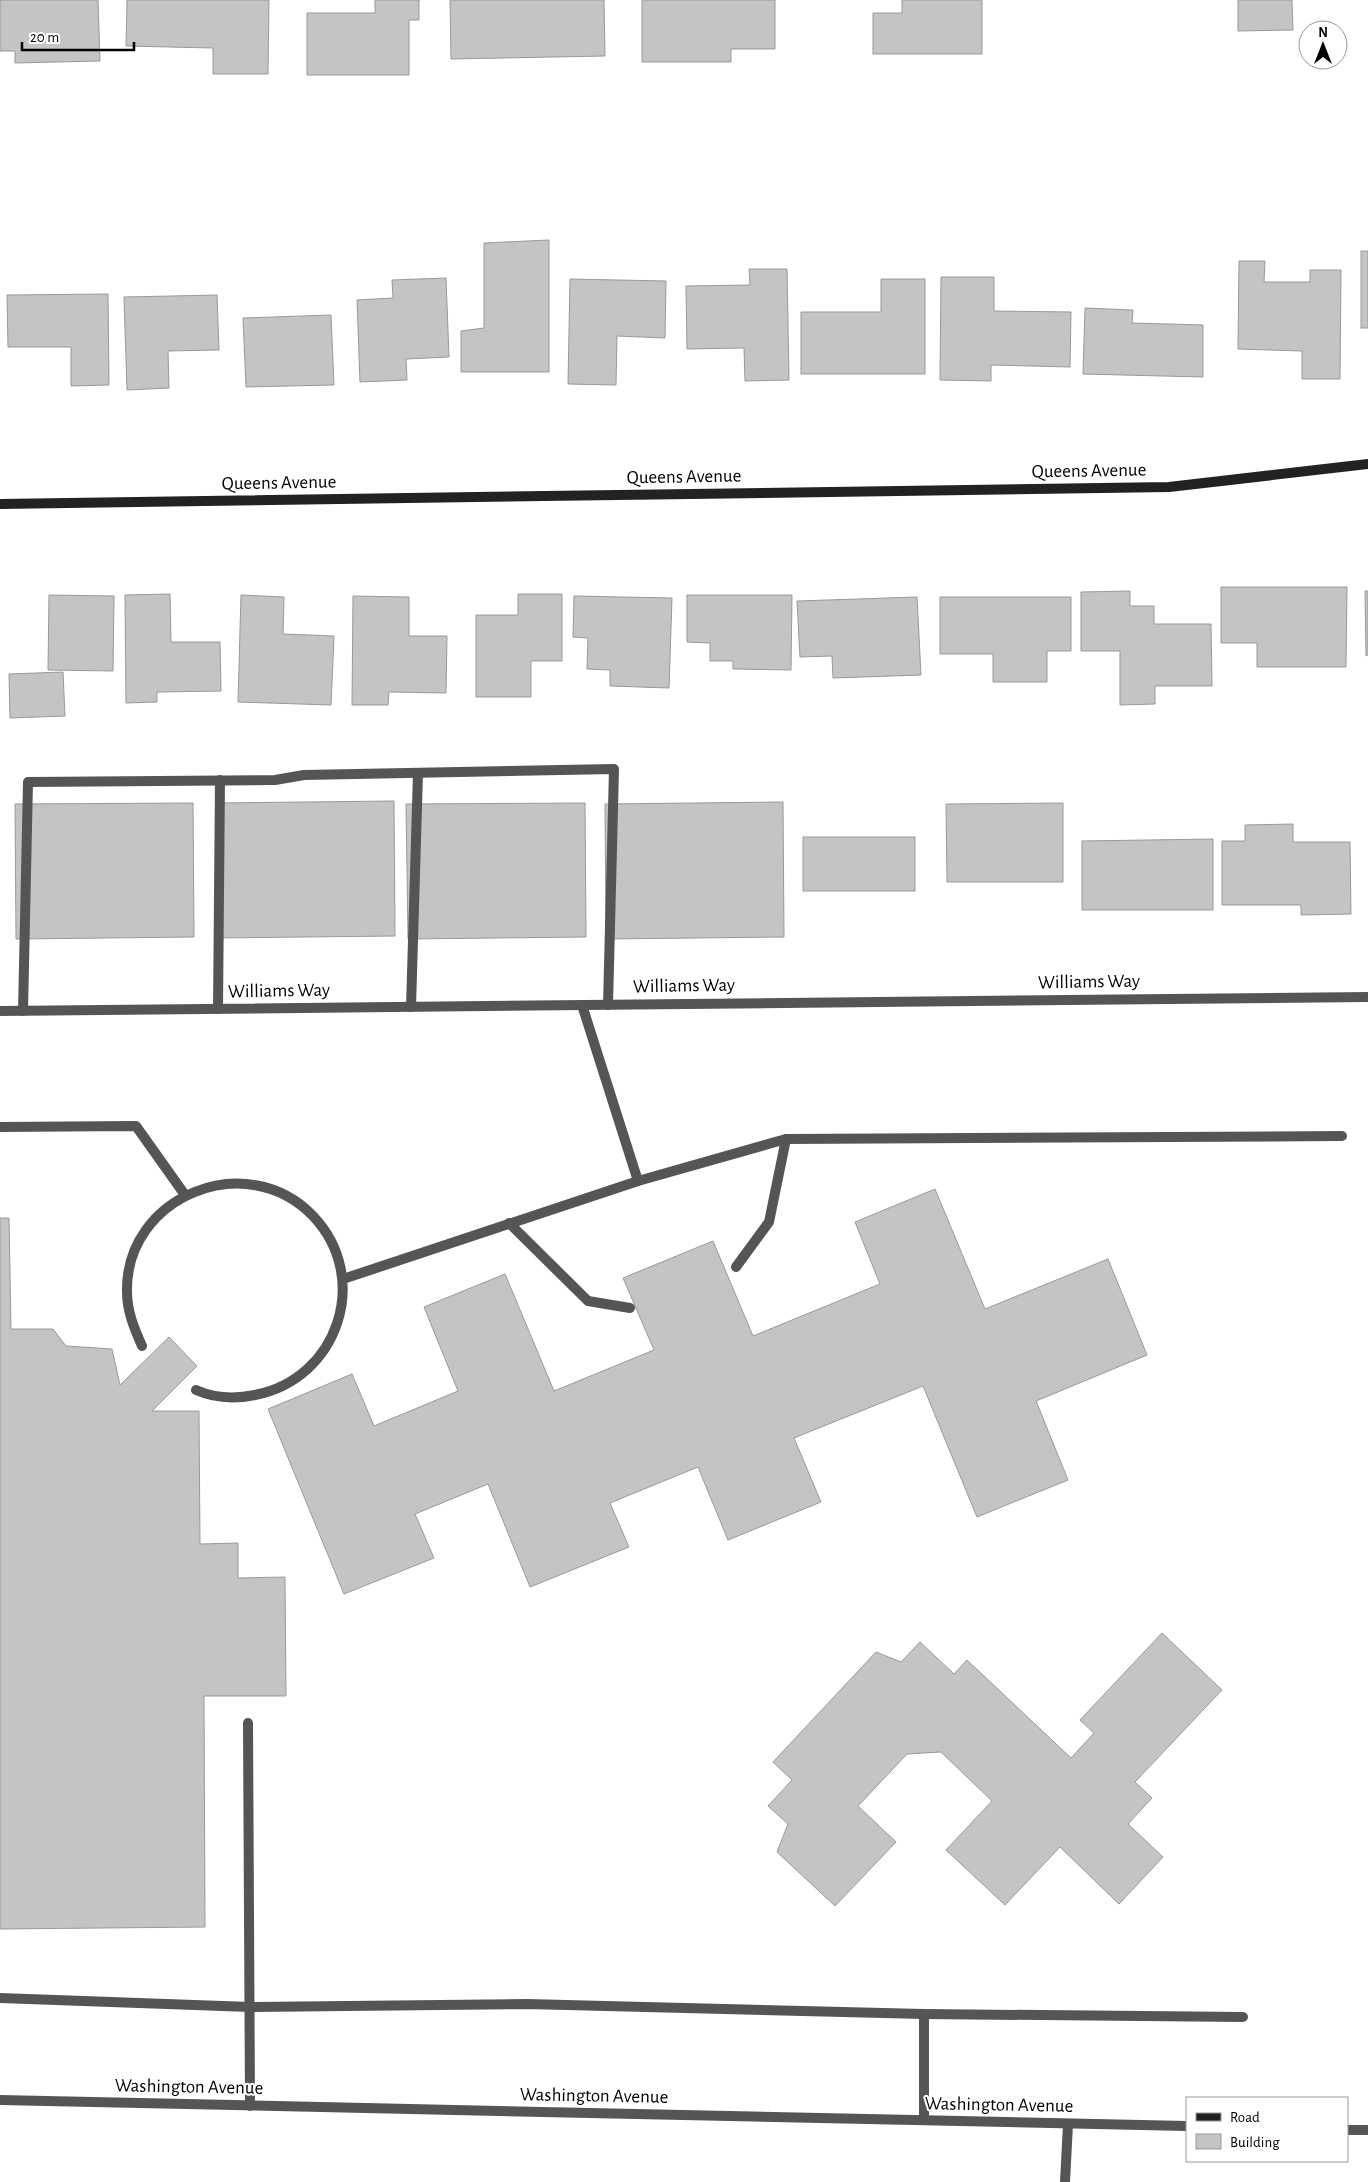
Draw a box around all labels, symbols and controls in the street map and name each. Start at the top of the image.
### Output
scale bar [22,20,135,52]
north arrow [1298,20,1348,70]
text: N [1318,26,1328,40]
text: 20 m [30,30,59,45]
street label: Queens Avenue [1031,461,1147,481]
street label: Queens Avenue [626,467,742,487]
street label: Queens Avenue [221,473,337,493]
street label: Williams Way [1038,972,1140,992]
street label: Williams Way [633,976,735,996]
street label: Williams Way [228,981,330,1001]
street label: Washington Avenue [115,2076,263,2098]
street label: Washington Avenue [520,2085,668,2107]
street label: Washington Avenue [925,2094,1073,2116]
legend [1186,2097,1348,2162]
text: Road [1230,2110,1260,2125]
text: Building [1230,2135,1280,2150]

